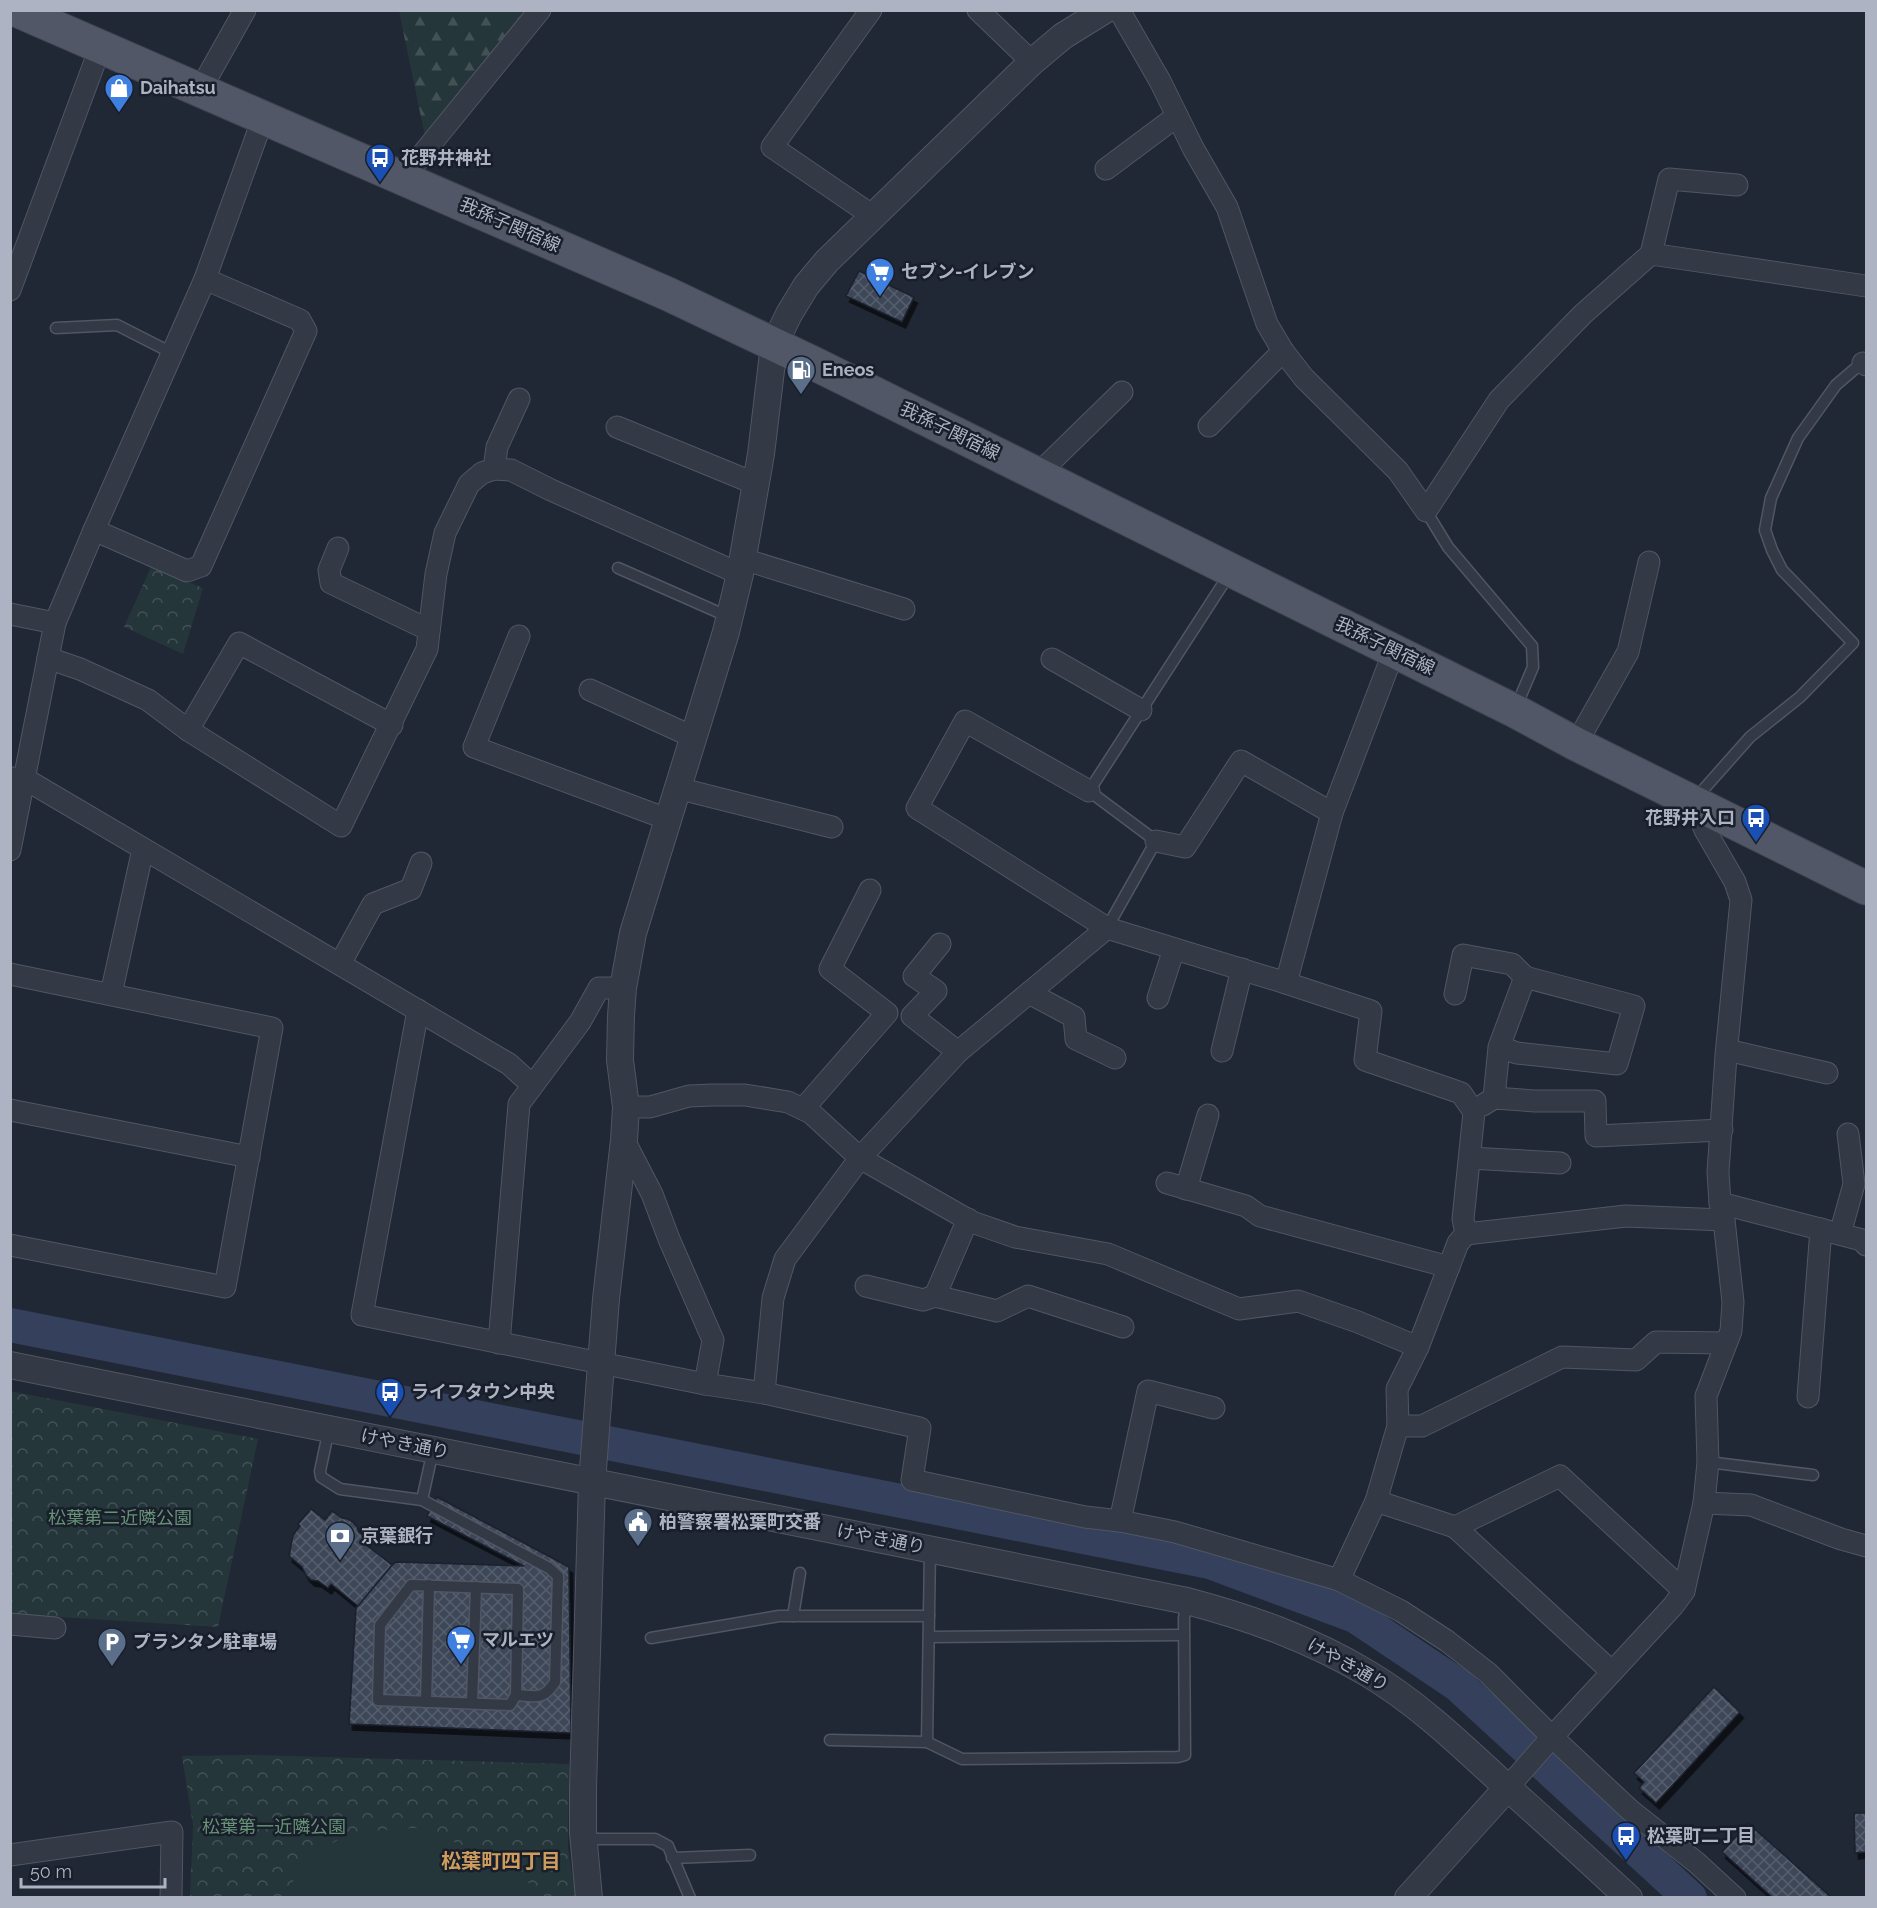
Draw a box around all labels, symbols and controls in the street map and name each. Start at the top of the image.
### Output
shop icon: Daihatsu [103,72,135,114]
place label: Daihatsu [140,77,216,98]
bus stop icon: 花野井神社 [364,142,396,184]
place label: 花野井神社 [401,147,491,168]
street label: 我孫子関宿線 [457,193,564,256]
supermarket icon: セブン-イレブン [864,256,896,298]
place label: セブン-イレブン [901,261,1035,282]
fuel station icon: Eneos [785,354,817,396]
place label: Eneos [822,359,874,380]
street label: 我孫子関宿線 [897,397,1003,464]
street label: 我孫子関宿線 [1332,612,1438,679]
bus stop icon: 花野井入口 [1740,802,1772,844]
place label: 花野井入口 [1645,807,1735,828]
bus stop icon: ライフタウン中央 [374,1376,406,1418]
place label: ライフタウン中央 [411,1381,555,1402]
street label: けやき通り [359,1425,451,1462]
public building icon: 柏警察署松葉町交番 [622,1506,654,1548]
park label: 松葉第二近隣公園 [48,1507,192,1528]
place label: 柏警察署松葉町交番 [659,1511,821,1532]
bank icon: 京葉銀行 [324,1520,356,1562]
street label: けやき通り [835,1520,927,1557]
place label: 京葉銀行 [361,1525,433,1546]
supermarket icon: マルエツ [445,1624,477,1666]
parking icon: プランタン駐車場 [96,1626,128,1668]
place label: マルエツ [482,1629,554,1650]
place label: プランタン駐車場 [133,1631,277,1652]
street label: けやき通り [1304,1634,1393,1696]
park label: 松葉第一近隣公園 [202,1816,346,1837]
bus stop icon: 松葉町二丁目 [1610,1820,1642,1862]
place label: 松葉町二丁目 [1647,1825,1755,1846]
district label: 松葉町四丁目 [441,1849,561,1873]
scale bar [21,1851,165,1889]
text: 50 m [30,1861,72,1882]

